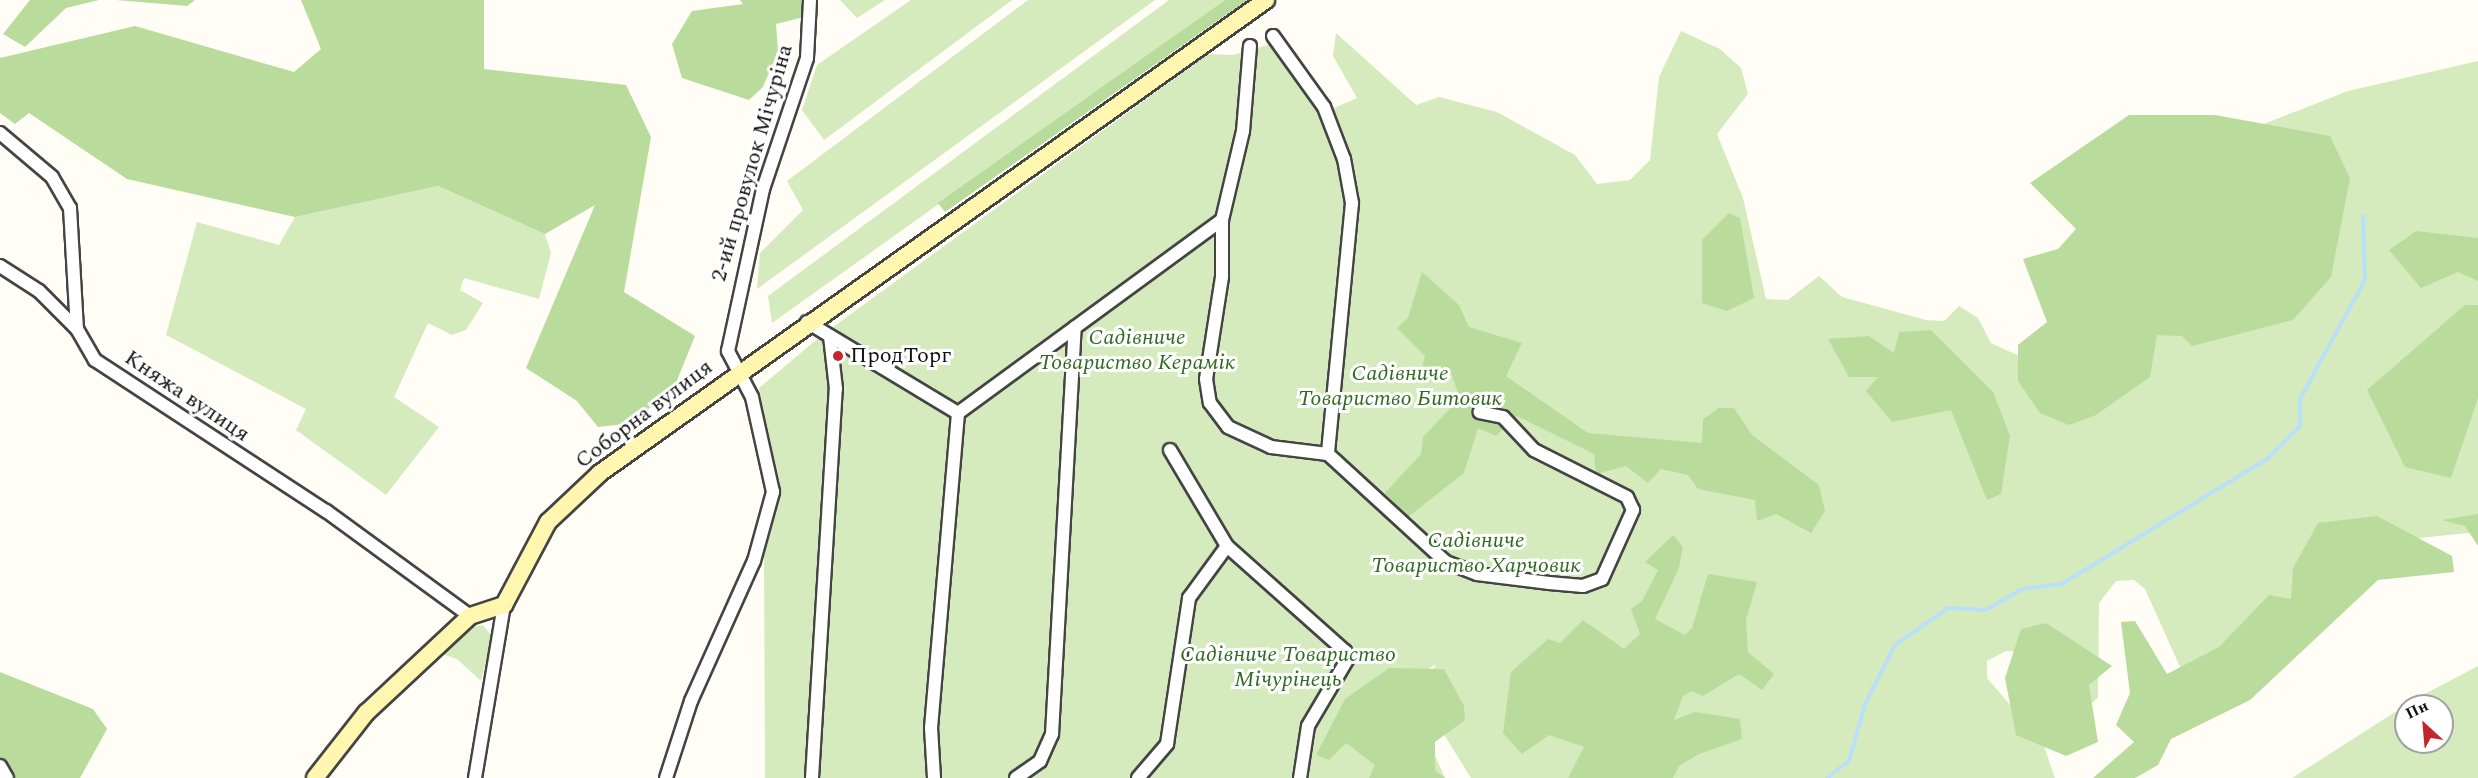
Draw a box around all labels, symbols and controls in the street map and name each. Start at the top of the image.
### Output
street label: 2-ий провулок Мічуріна [705,41,799,285]
park label: Садівниче Товариство Керамік [1039,324,1235,376]
place label: ПродТорг [850,343,951,369]
street label: Княжа вулиця [119,344,255,448]
marker: ПродТорг [831,349,845,363]
street label: Соборна вулиця [570,354,718,474]
park label: Садівниче Товариство Битовик [1298,360,1502,412]
park label: Садівниче Товариство Харчовик [1371,527,1581,578]
park label: Садівниче Товариство Мічурінець [1180,641,1396,692]
north arrow [2394,694,2454,754]
text: Пн [2401,694,2433,725]

